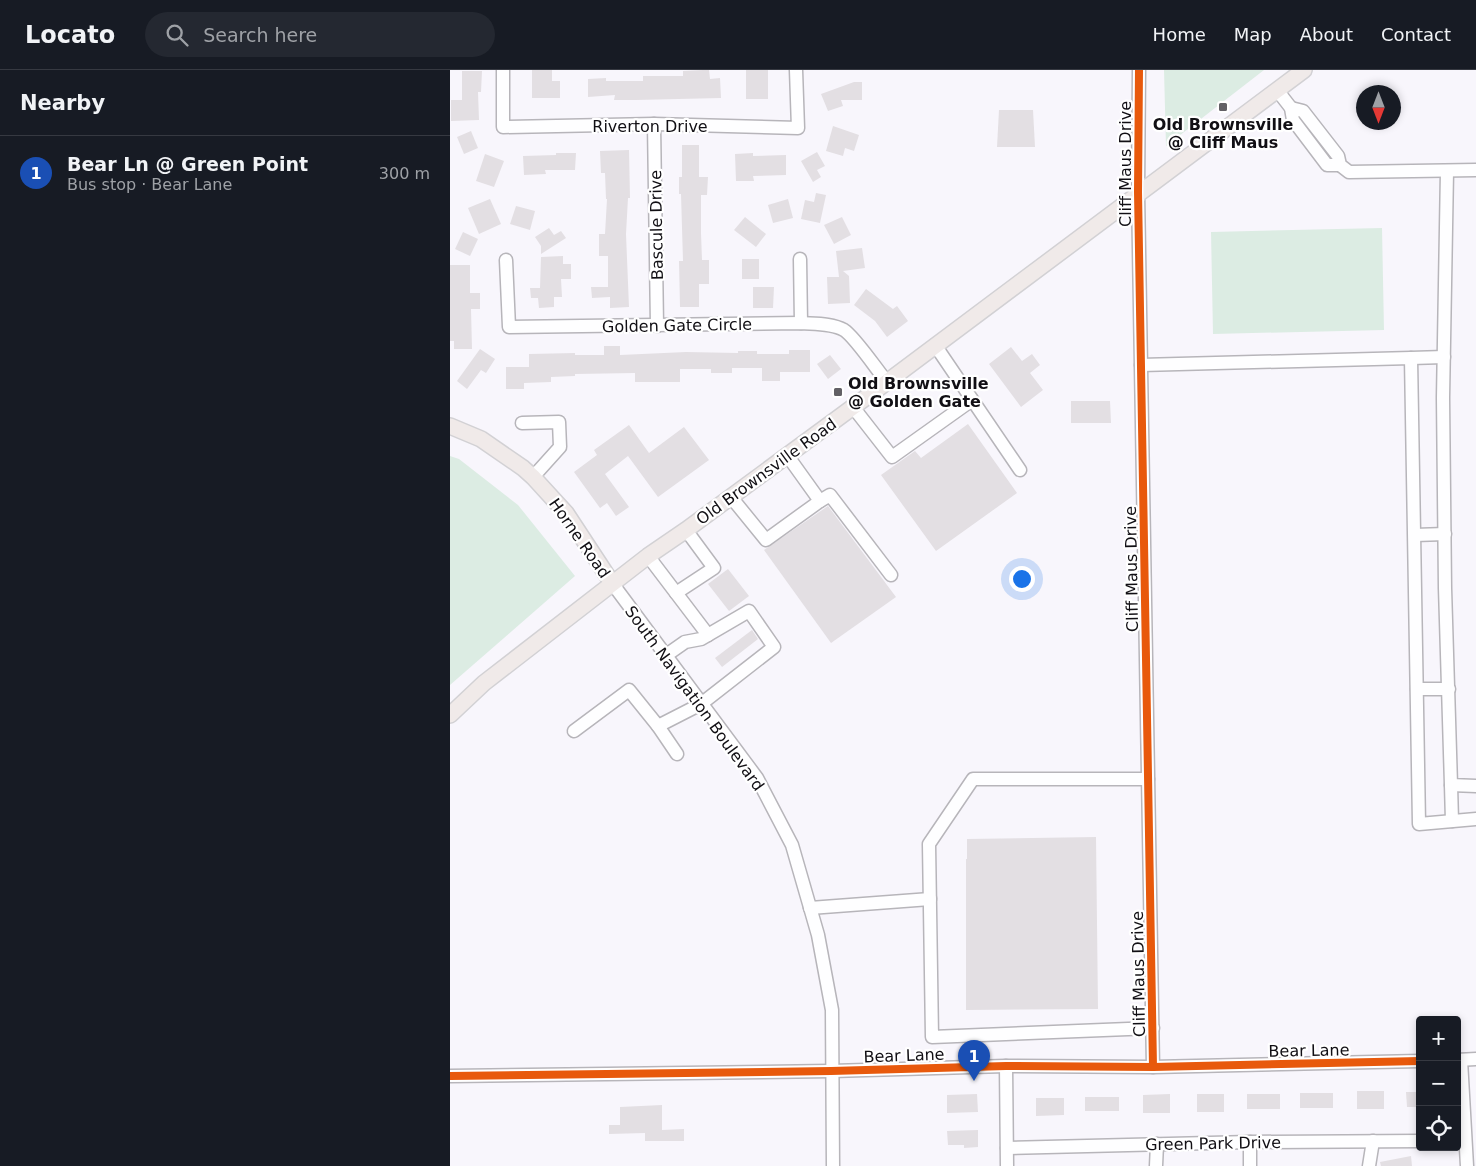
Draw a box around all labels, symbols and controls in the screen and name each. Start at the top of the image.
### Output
search box [145,12,495,57]
text: Locato [25,21,115,49]
icon: search [163,21,191,49]
text: Search here [203,24,317,46]
text: Home [1153,24,1206,45]
text: Map [1234,24,1272,45]
text: About [1300,24,1353,45]
text: Contact [1381,24,1451,45]
north arrow [1356,85,1401,130]
text: Nearby [20,91,105,115]
street label: Cliff Maus Drive [1116,101,1135,227]
marker: Old Brownsville @ Cliff Maus [1217,101,1229,113]
place label: Old Brownsville @ Cliff Maus [1153,115,1293,152]
street label: Riverton Drive [592,117,708,136]
text: Bear Ln @ Green Point [67,153,308,175]
text: 1 [30,164,42,183]
text: 300 m [379,164,430,183]
street label: Bascule Drive [646,170,667,280]
text: Bus stop · Bear Lane [67,175,232,194]
street label: Golden Gate Circle [602,315,752,336]
place label: Old Brownsville @ Golden Gate [848,374,989,411]
marker: Old Brownsville @ Golden Gate [832,386,844,398]
street label: Old Brownsville Road [692,414,840,529]
street label: Horne Road [545,495,614,582]
street label: Cliff Maus Drive [1121,506,1142,632]
your location [1009,566,1035,592]
street label: South Navigation Boulevard [621,602,768,794]
street label: Cliff Maus Drive [1128,911,1149,1037]
map controls [1416,1016,1461,1151]
button: + [1416,1016,1461,1061]
pin: 1 [958,1040,990,1081]
street label: Bear Lane [1268,1040,1350,1061]
street label: Bear Lane [863,1045,945,1066]
button: − [1416,1061,1461,1106]
button: locate [1416,1106,1461,1151]
street label: Green Park Drive [1145,1133,1281,1154]

